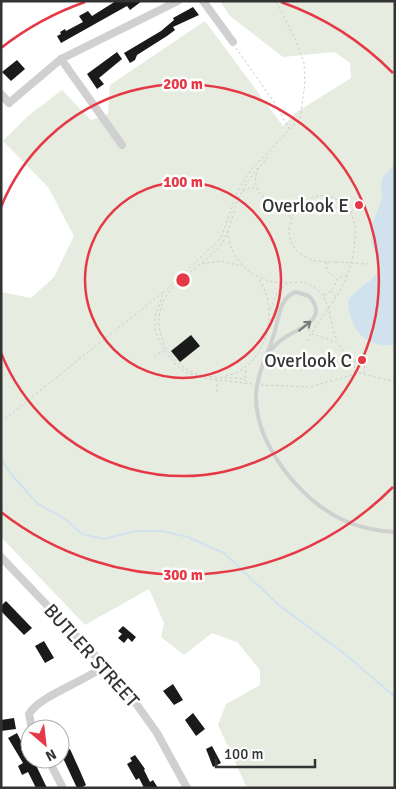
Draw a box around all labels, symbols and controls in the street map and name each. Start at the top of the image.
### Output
text: 200 m [163,75,203,93]
text: 100 m [163,173,203,191]
place label: Overlook E [262,194,349,218]
marker: Overlook E [353,199,365,211]
centre of rings [174,271,192,289]
one-way arrow [298,321,311,332]
place label: Overlook C [264,349,352,373]
marker: Overlook C [356,354,368,366]
text: 300 m [163,566,203,584]
street label: BUTLER STREET [38,599,145,713]
north arrow [20,719,70,769]
scale bar [216,736,315,768]
text: N [43,745,59,765]
text: 100 m [224,745,264,763]

